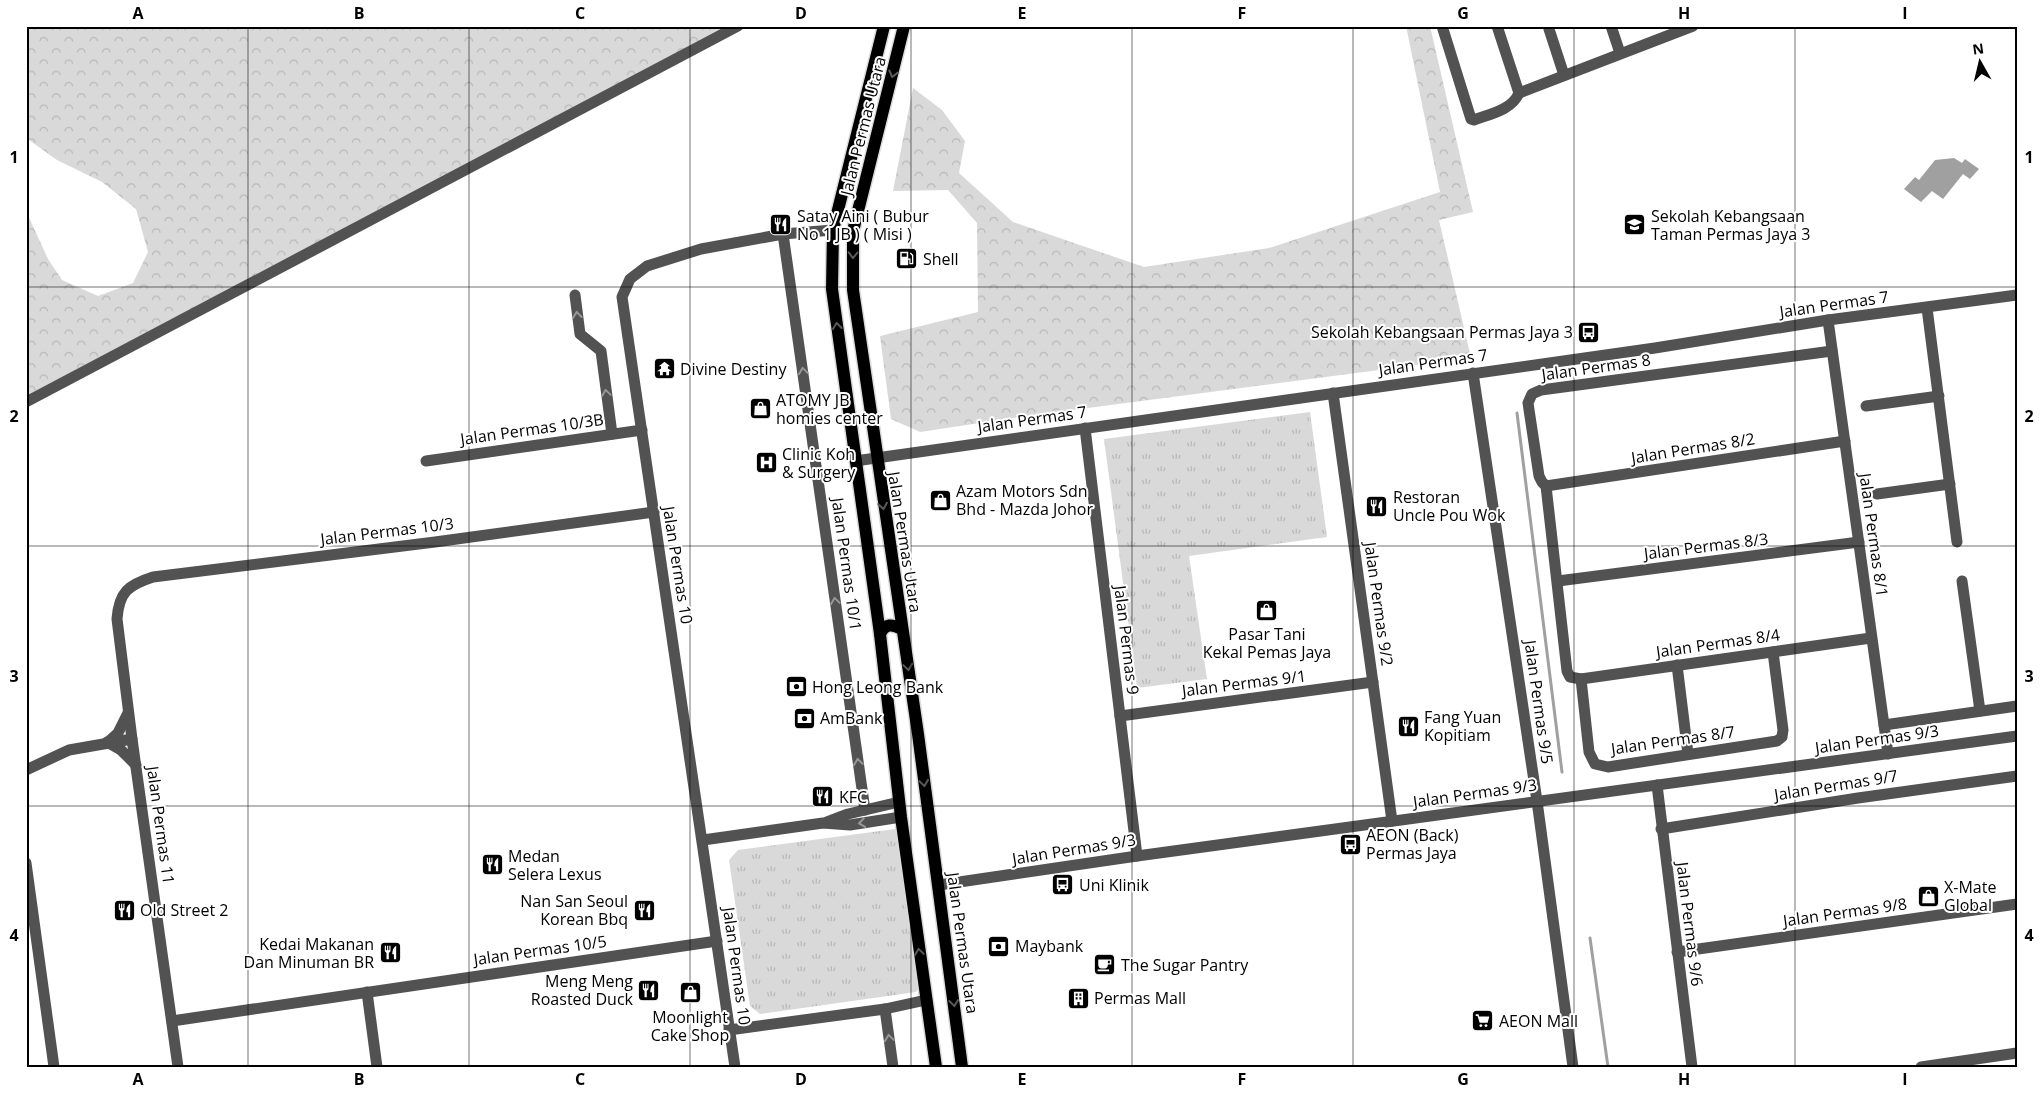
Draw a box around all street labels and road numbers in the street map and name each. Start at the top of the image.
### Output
street label: Jalan Permas Utara [835,54,891,200]
street label: Jalan Permas 7 [1776,285,1890,323]
street label: Jalan Permas 7 [1375,343,1489,381]
street label: Jalan Permas 8 [1538,348,1652,386]
street label: Jalan Permas 7 [974,400,1088,438]
street label: Jalan Permas 10/3B [457,408,605,450]
street label: Jalan Permas 8/2 [1628,427,1756,469]
street label: Jalan Permas Utara [883,468,927,614]
street label: Jalan Permas 8/1 [1854,470,1894,598]
street label: Jalan Permas 10/1 [827,494,867,632]
street label: Jalan Permas 10 [658,503,698,625]
street label: Jalan Permas 10/3 [317,512,455,550]
street label: Jalan Permas 8/3 [1641,527,1769,565]
street label: Jalan Permas 9/2 [1359,539,1399,667]
street label: Jalan Permas 9 [1109,582,1145,696]
street label: Jalan Permas 8/4 [1653,623,1781,663]
street label: Jalan Permas 9/5 [1519,637,1559,765]
street label: Jalan Permas 9/1 [1179,664,1307,702]
street label: Jalan Permas 9/3 [1812,719,1940,759]
street label: Jalan Permas 8/7 [1608,720,1736,760]
street label: Jalan Permas 11 [142,763,180,885]
street label: Jalan Permas 9/7 [1771,764,1899,806]
street label: Jalan Permas 9/3 [1410,773,1538,813]
street label: Jalan Permas 9/3 [1009,828,1137,870]
street label: Jalan Permas 9/6 [1671,859,1709,987]
street label: Jalan Permas Utara [942,869,984,1015]
street label: Jalan Permas 9/8 [1780,892,1908,932]
street label: Jalan Permas 10 [718,904,756,1026]
street label: Jalan Permas 10/5 [470,930,608,970]

